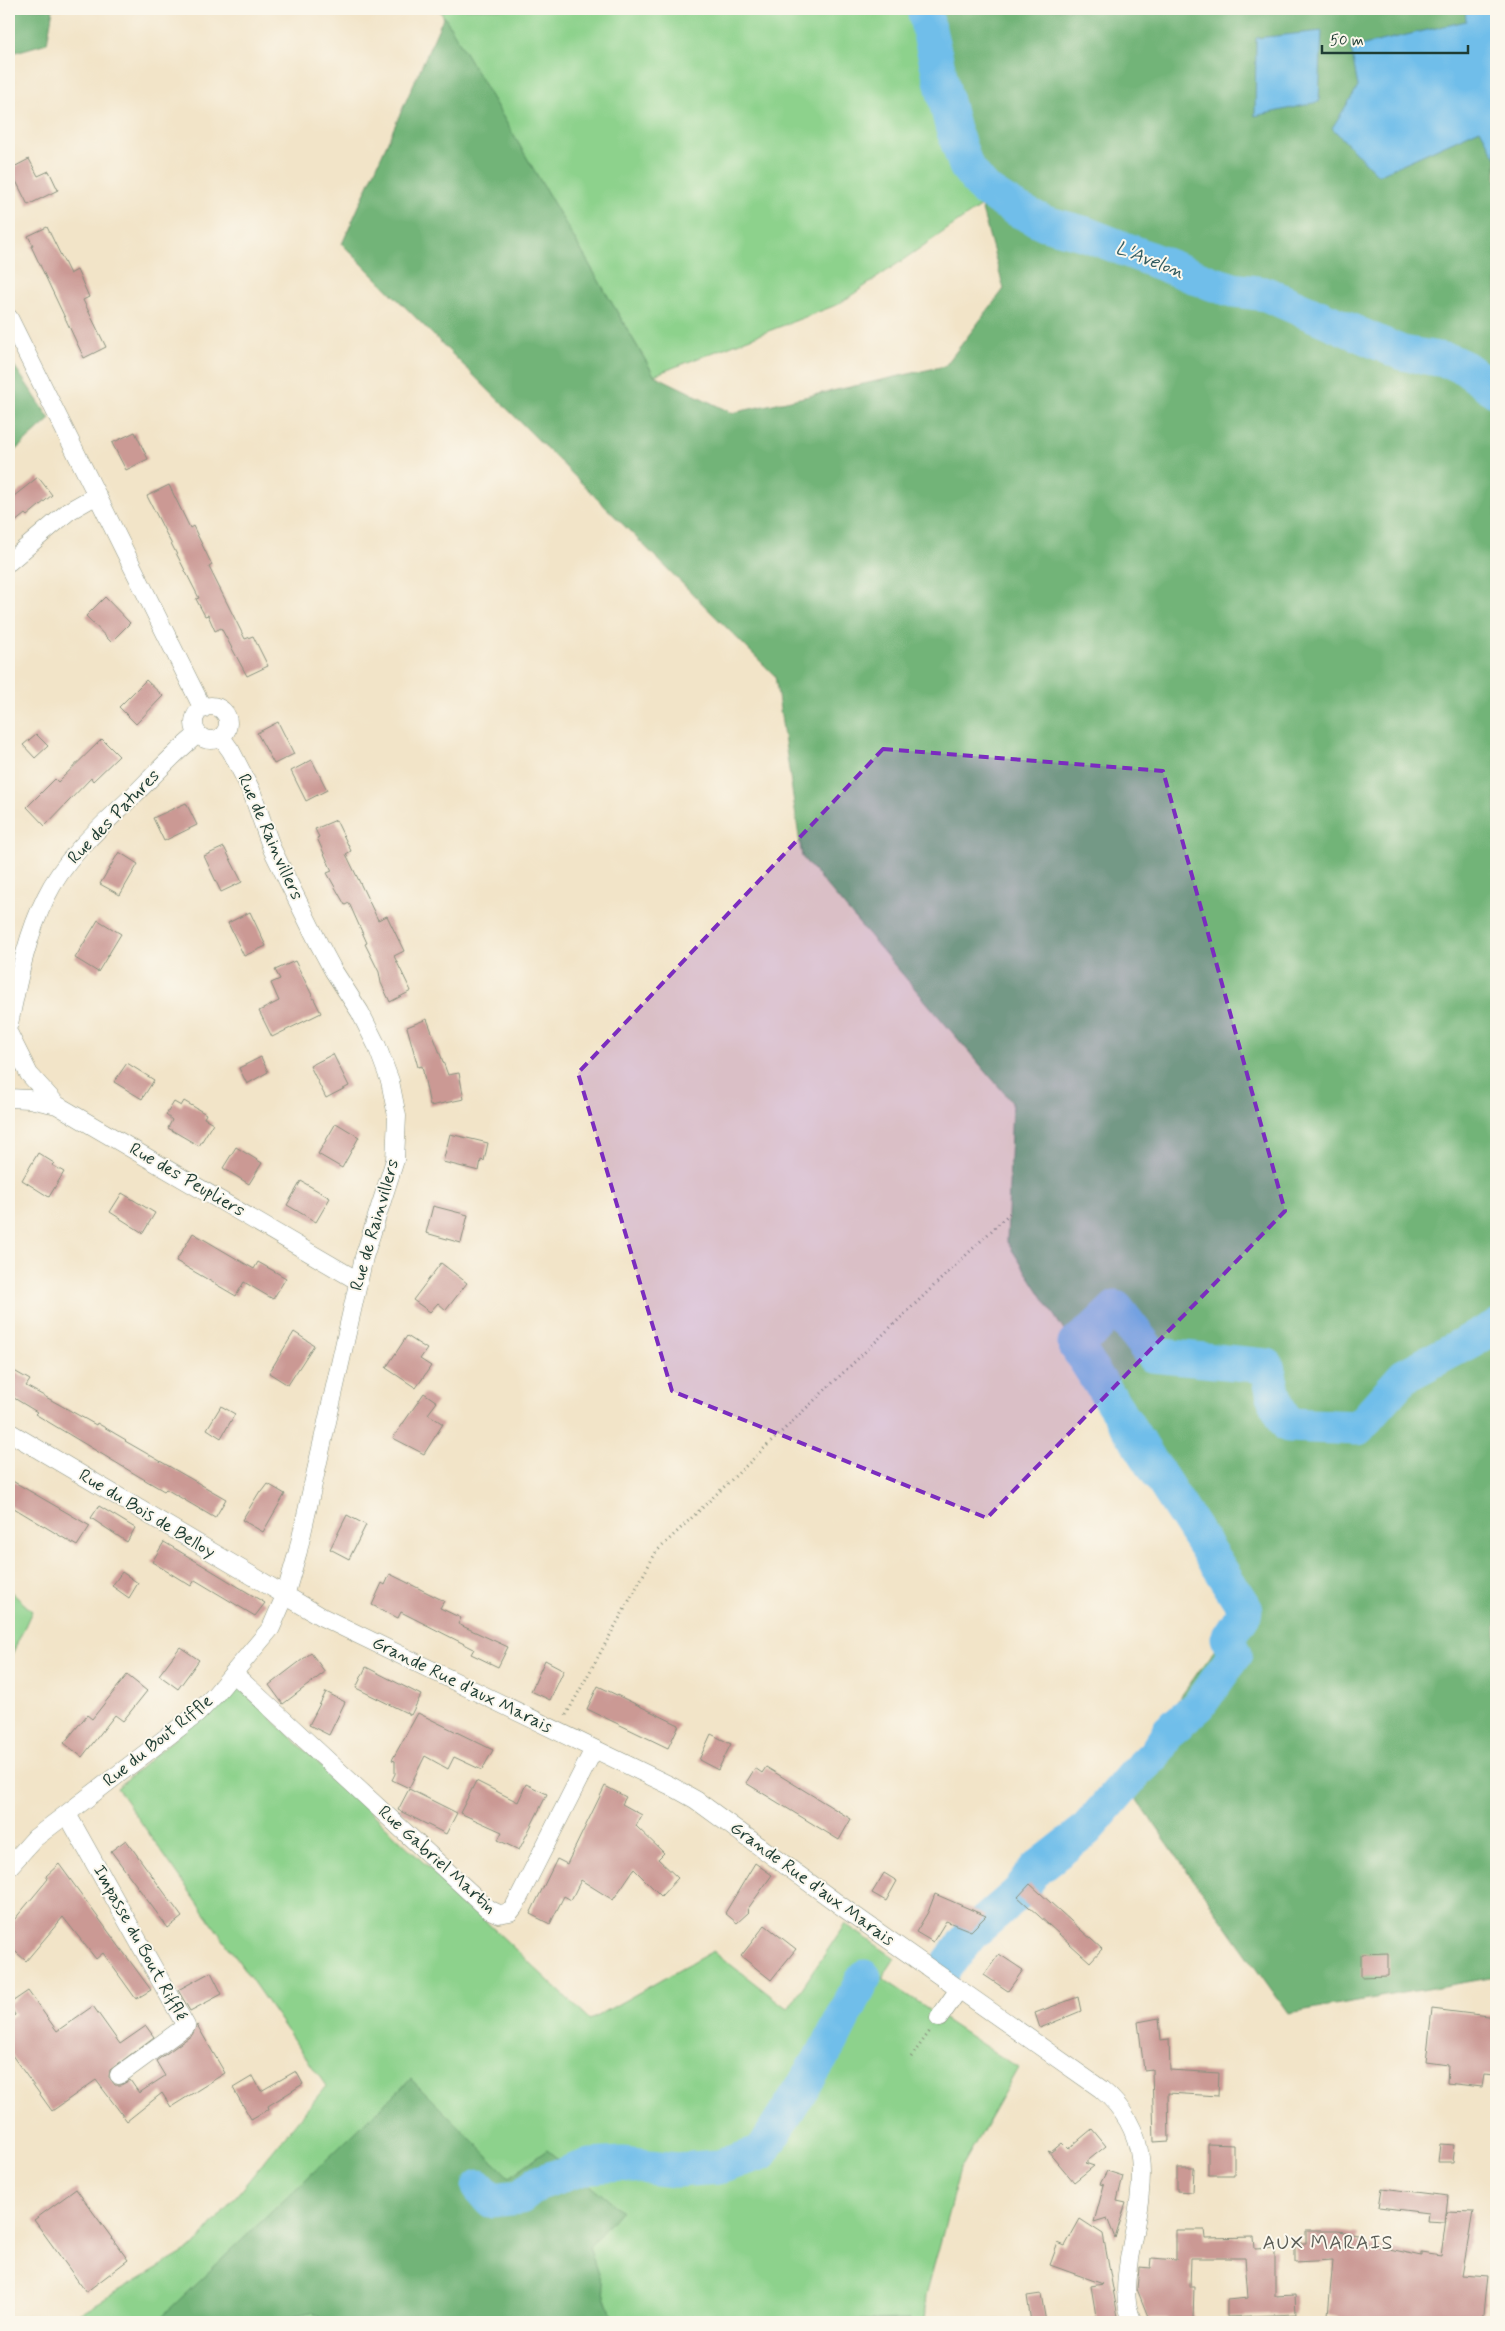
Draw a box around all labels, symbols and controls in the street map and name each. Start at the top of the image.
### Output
scale bar [1322,22,1469,54]
text: 50 m [1330,31,1364,51]
water label: L'Avelon [1112,235,1188,285]
street label: Rue des Patures [63,764,165,870]
street label: Rue de Rainvillers [231,770,309,904]
street label: Rue des Peupliers [125,1137,249,1223]
street label: Rue de Rainvillers [345,1156,405,1294]
street label: Rue du Bois de Belloy [74,1464,220,1564]
street label: Grande Rue d'aux Marais [368,1631,556,1739]
street label: Rue du Bout Riffle [98,1689,218,1793]
street label: Rue Gabriel Martin [373,1800,501,1920]
street label: Grande Rue d'aux Marais [725,1816,899,1952]
street label: Impasse du Bout Rifflé [87,1861,193,2025]
district label: AUX MARAIS [1262,2230,1394,2257]

